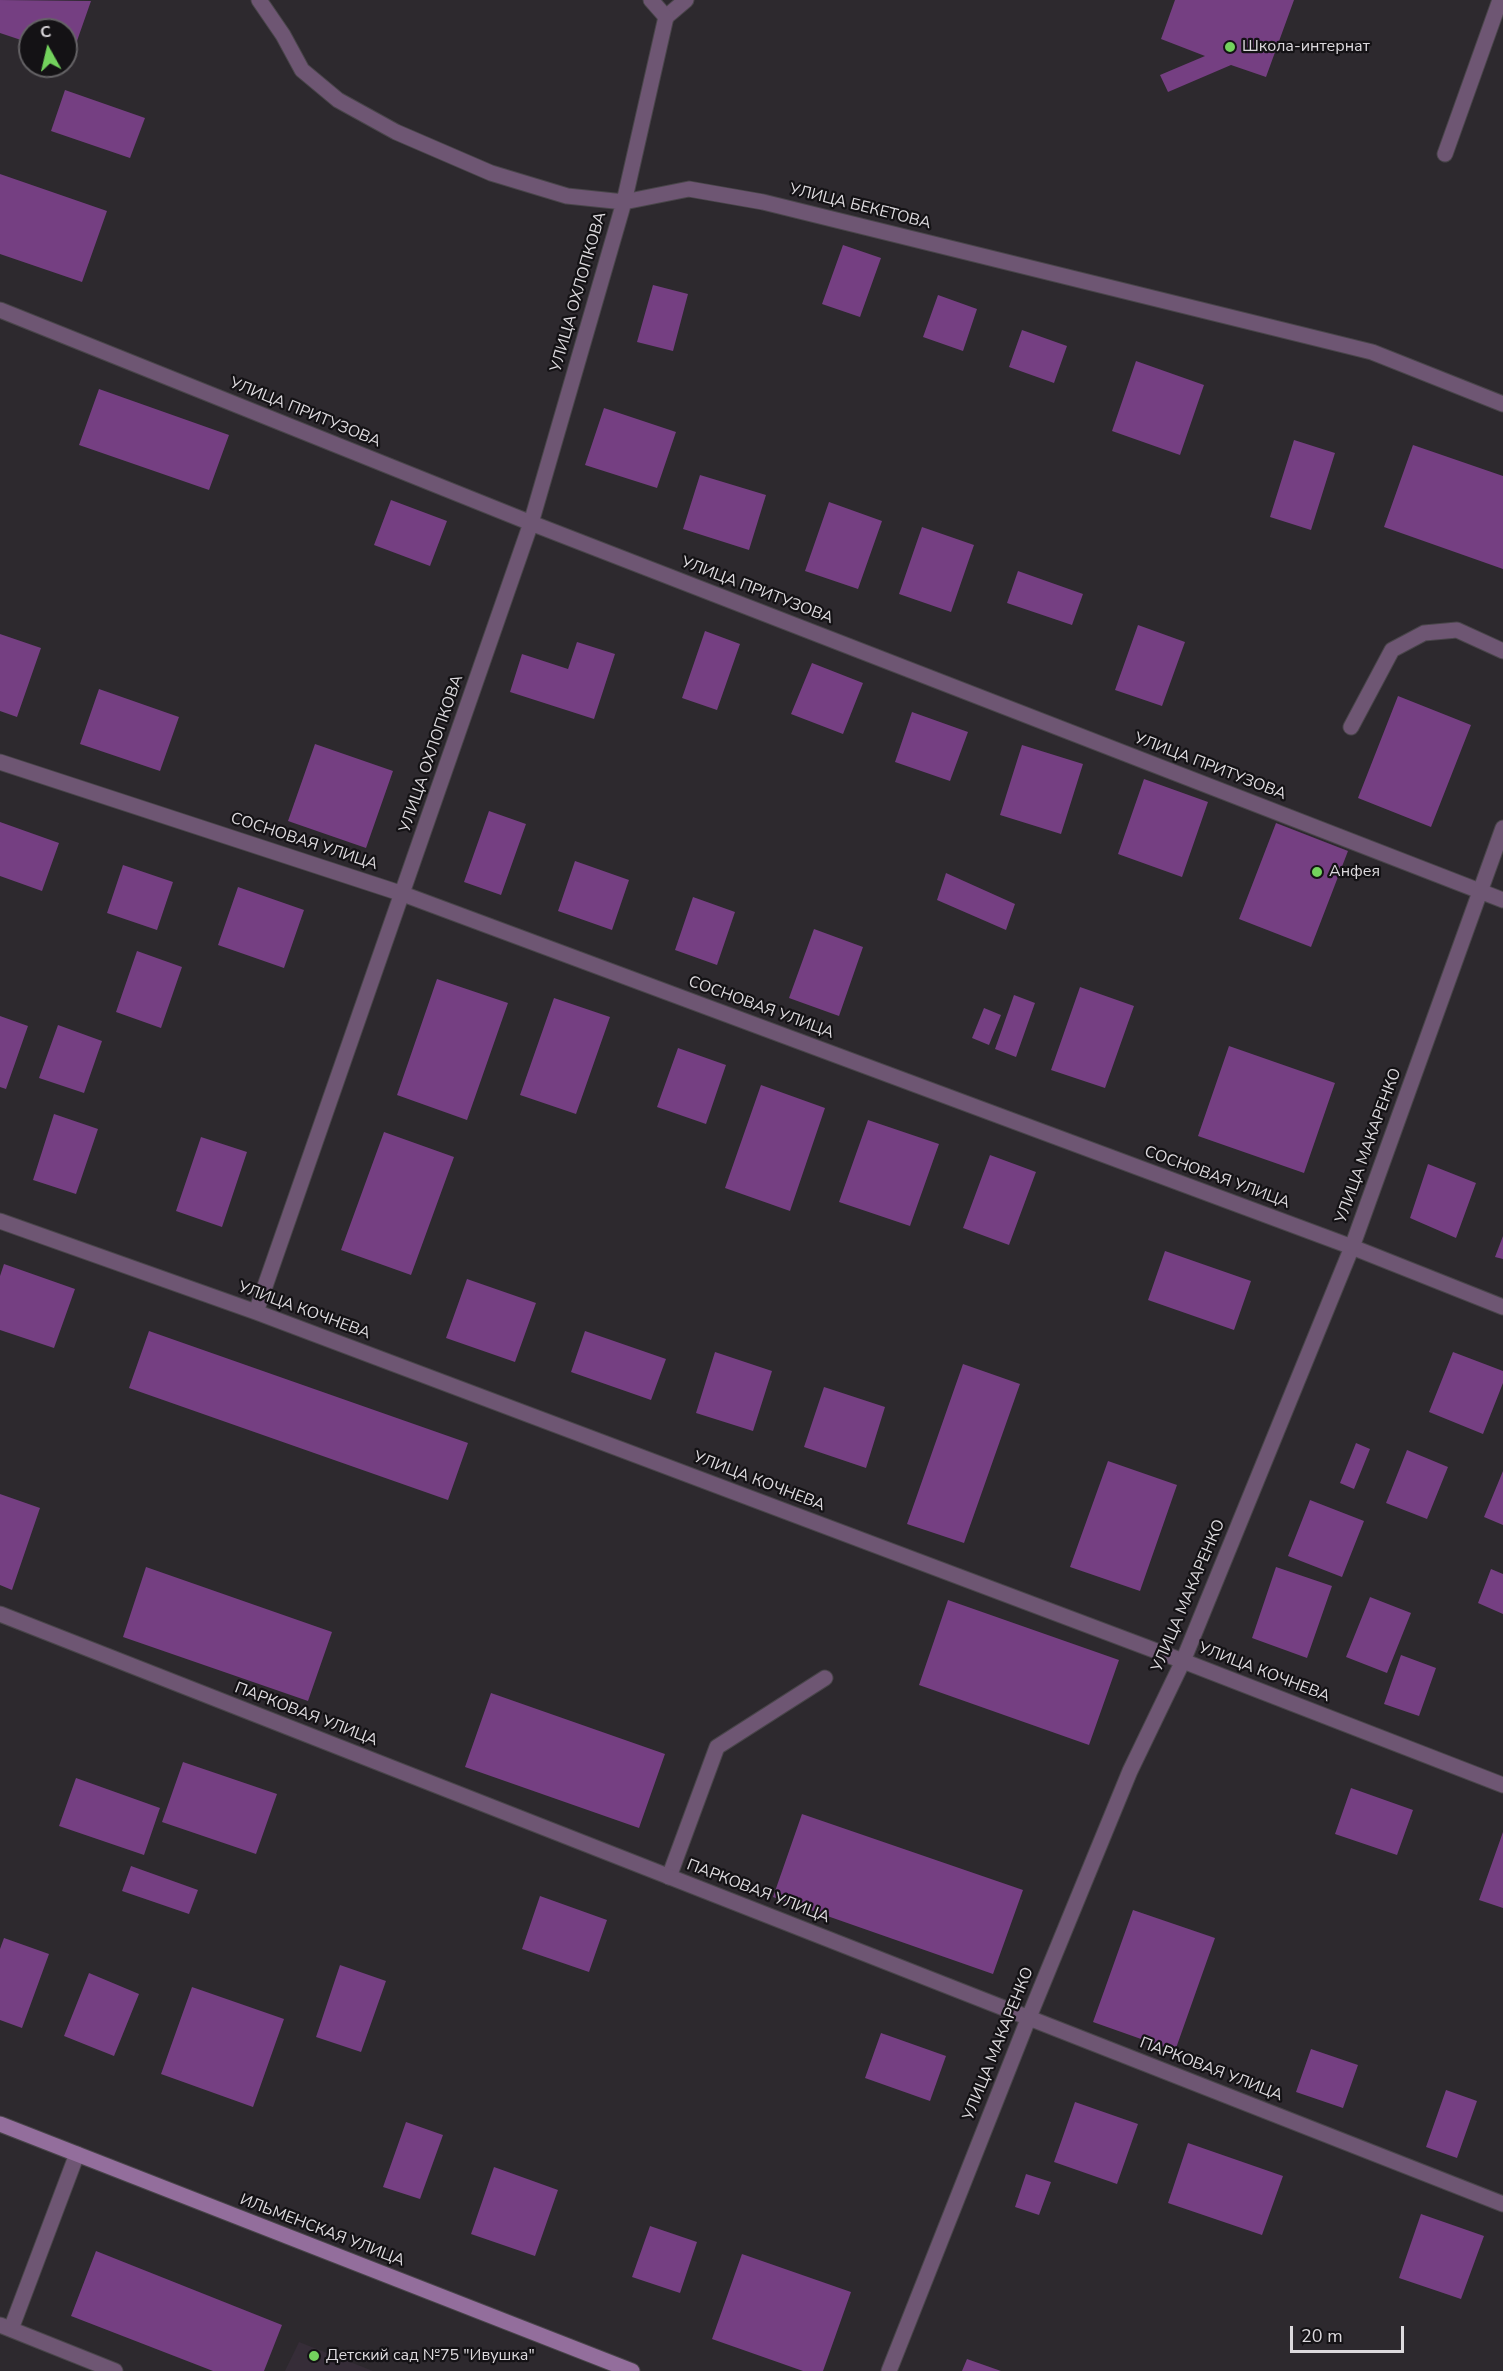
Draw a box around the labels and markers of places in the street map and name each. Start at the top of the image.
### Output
place label: Школа-интернат [1242,37,1370,57]
marker: Школа-интернат [1223,40,1237,54]
place label: Анфея [1329,862,1380,882]
marker: Анфея [1310,865,1324,879]
place label: Детский сад №75 "Ивушка" [326,2346,535,2366]
marker: Детский сад №75 "Ивушка" [307,2349,321,2363]

